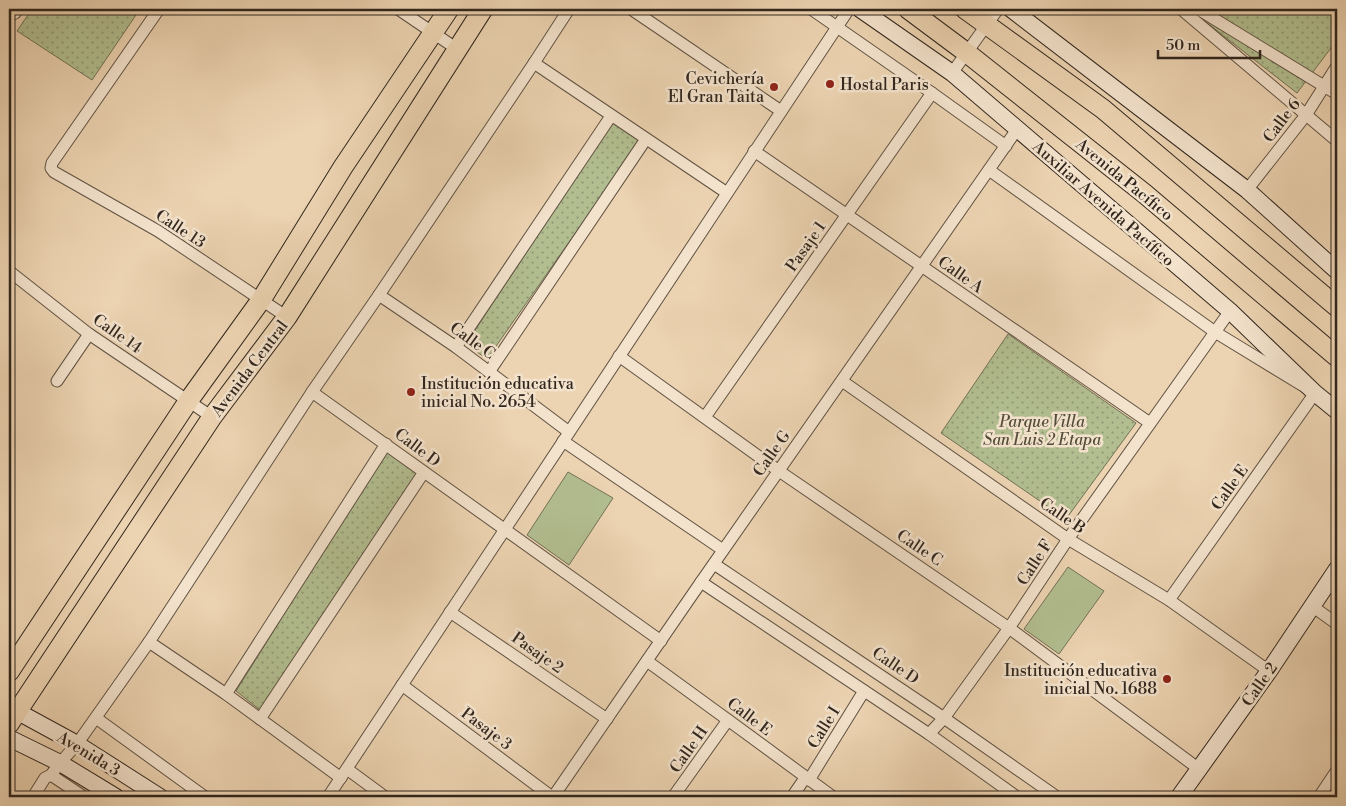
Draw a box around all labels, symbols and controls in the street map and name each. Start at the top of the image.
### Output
scale bar [1158,28,1261,60]
text: 50 m [1166,36,1200,55]
place label: Cevichería El Gran Taita [668,69,765,107]
place label: Hostal Paris [840,75,929,95]
marker: Hostal Paris [824,78,836,90]
marker: Cevichería El Gran Taita [768,81,780,93]
street label: Calle 6 [1259,95,1305,146]
street label: Avenida Pacífico [1071,134,1177,225]
street label: Auxiliar Avenida Pacífico [1028,136,1178,271]
street label: Calle 13 [152,205,209,252]
street label: Pasaje 1 [781,218,830,276]
street label: Calle A [934,252,988,298]
street label: Calle 14 [89,310,146,358]
street label: Avenida Central [207,316,293,421]
street label: Calle C [446,318,499,364]
place label: Institución educativa inicial No. 2654 [421,374,575,412]
marker: Institución educativa inicial No. 2654 [405,386,417,398]
park label: Parque Villa San Luis 2 Etapa [983,412,1101,450]
street label: Calle D [390,424,444,472]
street label: Calle G [749,426,795,480]
street label: Calle E [1207,461,1253,514]
street label: Calle B [1036,493,1089,538]
street label: Calle C [893,525,946,570]
street label: Calle F [1013,536,1057,589]
street label: Pasaje 2 [508,628,567,678]
street label: Calle D [868,643,923,689]
street label: Calle 2 [1238,659,1282,710]
place label: Institución educativa inicial No. 1688 [1004,661,1158,699]
marker: Institución educativa inicial No. 1688 [1161,673,1173,685]
street label: Calle E [723,693,776,740]
street label: Pasaje 3 [457,703,516,755]
street label: Calle I [803,703,845,752]
street label: Calle H [665,722,712,777]
street label: Avenida 3 [52,727,124,781]

